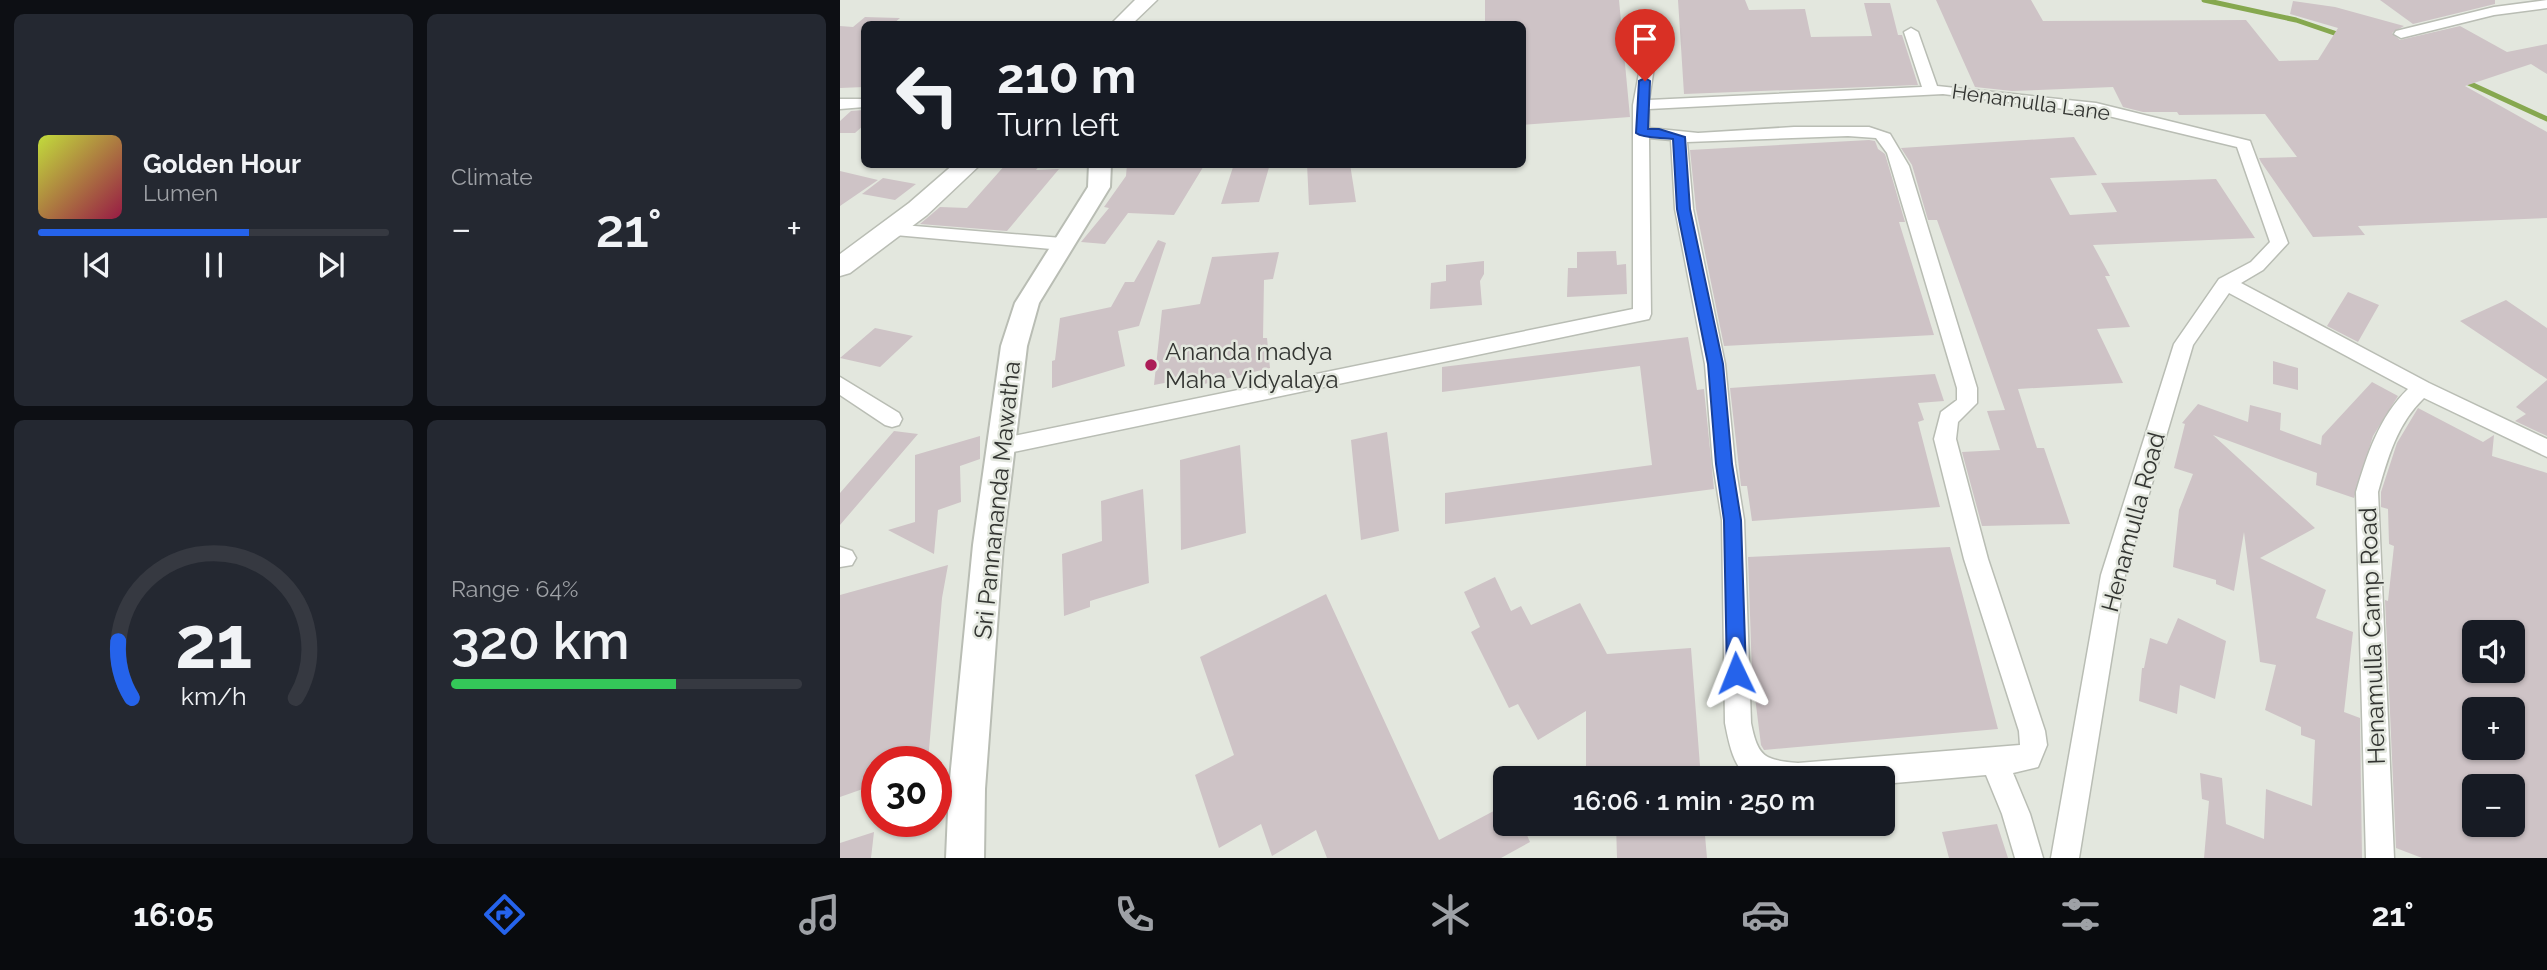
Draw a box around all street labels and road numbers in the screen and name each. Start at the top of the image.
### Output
street label: Henamulla Lane [1950,79,2112,125]
street label: Sri Pannananda Mawatha [968,360,1026,640]
street label: Henamulla Road [2095,429,2171,615]
street label: Henamulla Camp Road [2353,507,2391,765]

